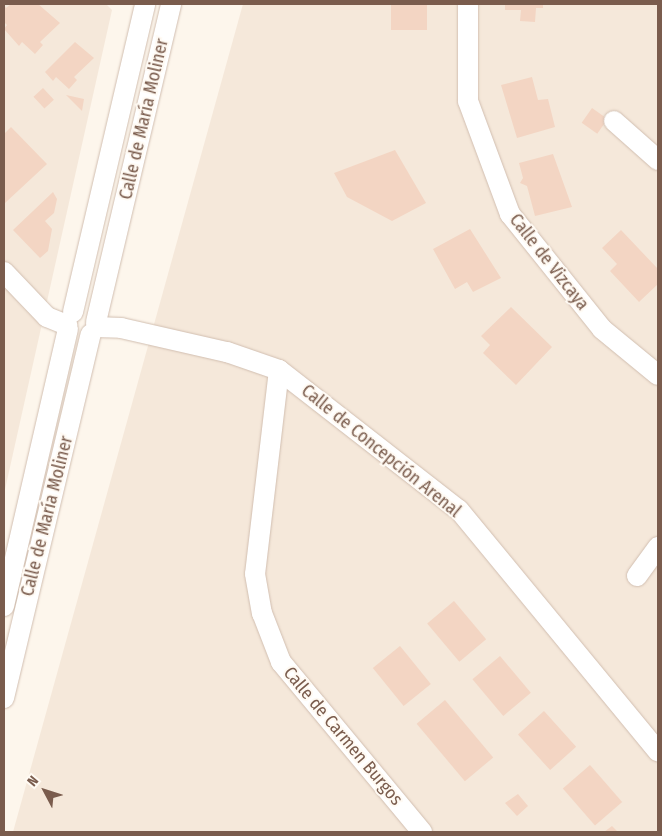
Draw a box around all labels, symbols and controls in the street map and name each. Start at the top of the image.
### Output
street label: Calle de María Moliner [115,36,173,202]
street label: Calle de Vizcaya [505,210,593,314]
street label: Calle de Concepción Arenal [297,380,465,522]
street label: Calle de María Moliner [17,434,77,598]
street label: Calle de Carmen Burgos [279,662,407,810]
north arrow [20,766,70,816]
text: N [24,772,42,790]

